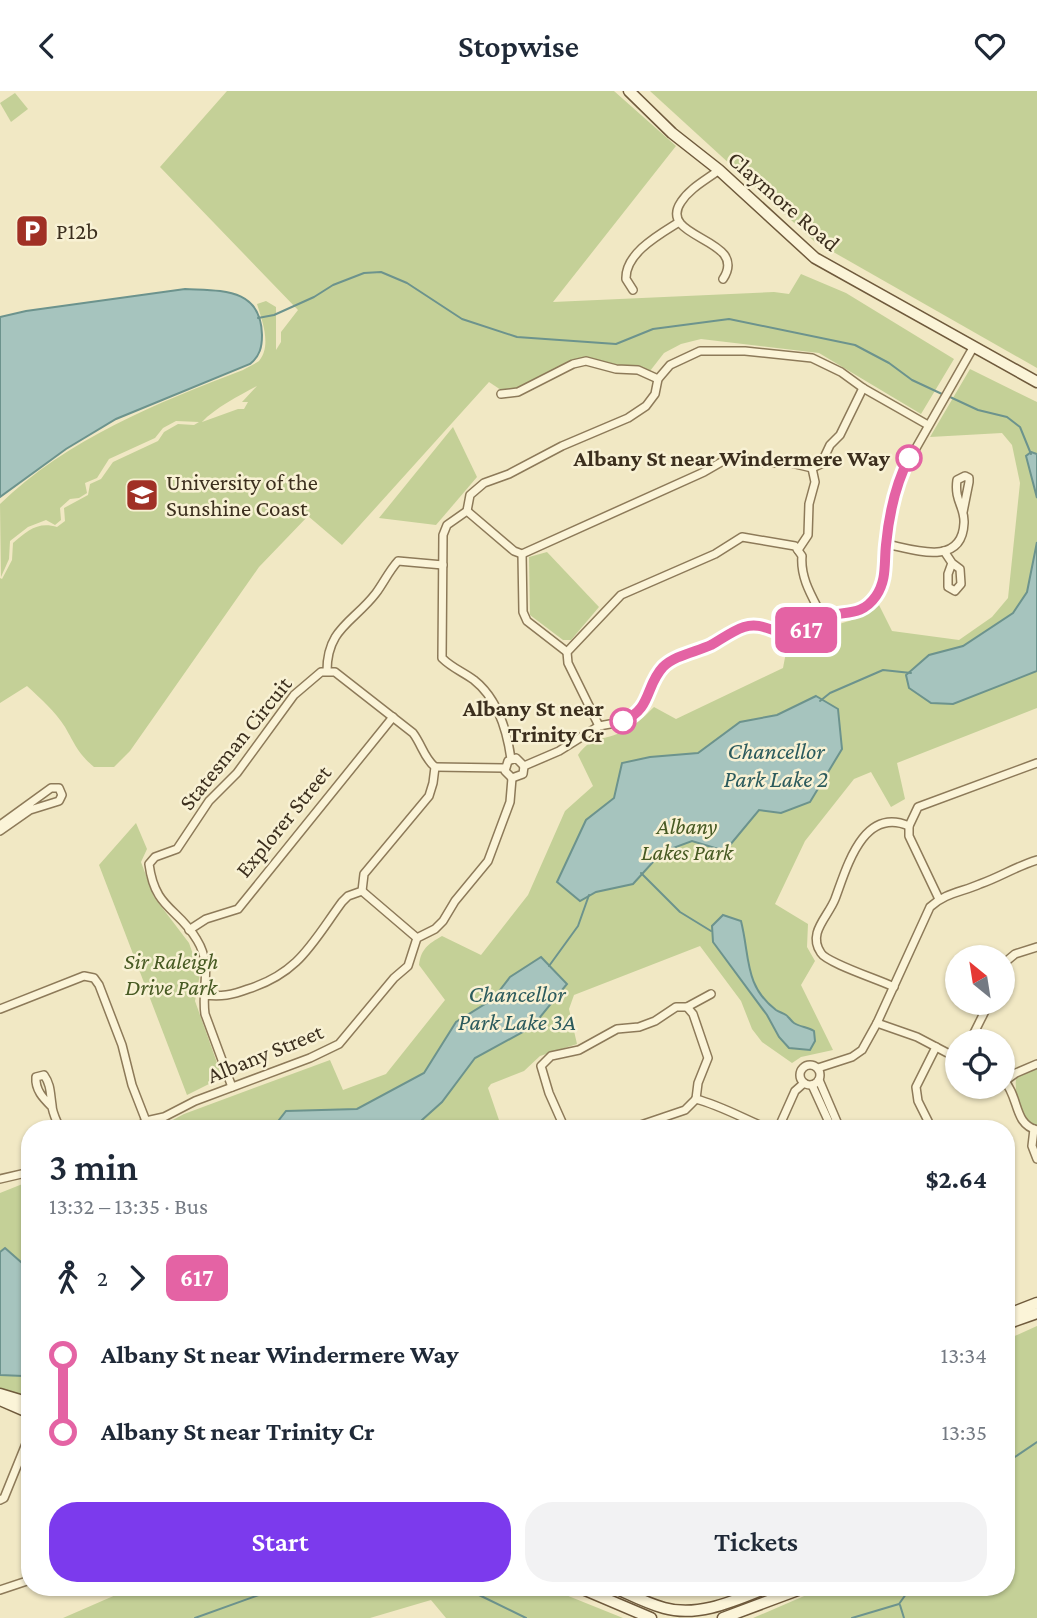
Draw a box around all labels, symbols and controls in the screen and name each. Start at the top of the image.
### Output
icon: back [28,27,66,65]
icon: heart [971,27,1009,65]
text: Stopwise [458,28,579,64]
street label: Claymore Road [723,145,845,257]
parking icon: P12b [13,212,51,250]
place label: P12b [56,218,98,244]
place label: Albany St near Windermere Way [573,445,891,471]
marker: Albany St near Windermere Way [896,445,922,471]
place label: University of the Sunshine Coast [166,469,318,521]
school or university icon: University of the Sunshine Coast [123,476,161,514]
line badge: 617 [766,607,846,653]
text: 617 [789,616,823,643]
street label: Statesman Circuit [173,671,297,815]
place label: Albany St near Trinity Cr [462,695,604,747]
marker: Albany St near Trinity Cr [610,708,636,734]
water label: Chancellor Park Lake 2 [724,737,828,792]
street label: Explorer Street [230,759,336,882]
park label: Albany Lakes Park [641,813,734,865]
north arrow [945,945,1015,1015]
map controls [945,945,1015,1099]
park label: Sir Raleigh Drive Park [124,948,218,1000]
water label: Chancellor Park Lake 3A [458,980,576,1035]
street label: Albany Street [203,1018,327,1088]
button: locate [945,1029,1015,1099]
text: 3 min [49,1146,138,1188]
text: $2.64 [926,1165,987,1194]
text: 13:32 – 13:35 · Bus [49,1193,208,1219]
icon: walk [49,1259,87,1297]
icon: forward [118,1259,156,1297]
text: 617 [180,1264,214,1291]
text: 2 [97,1265,108,1291]
text: Albany St near Windermere Way [101,1340,459,1369]
text: 13:34 [941,1342,987,1368]
text: Albany St near Trinity Cr [101,1417,375,1446]
text: 13:35 [941,1419,987,1445]
button: Start [49,1502,511,1582]
button: Tickets [525,1502,987,1582]

